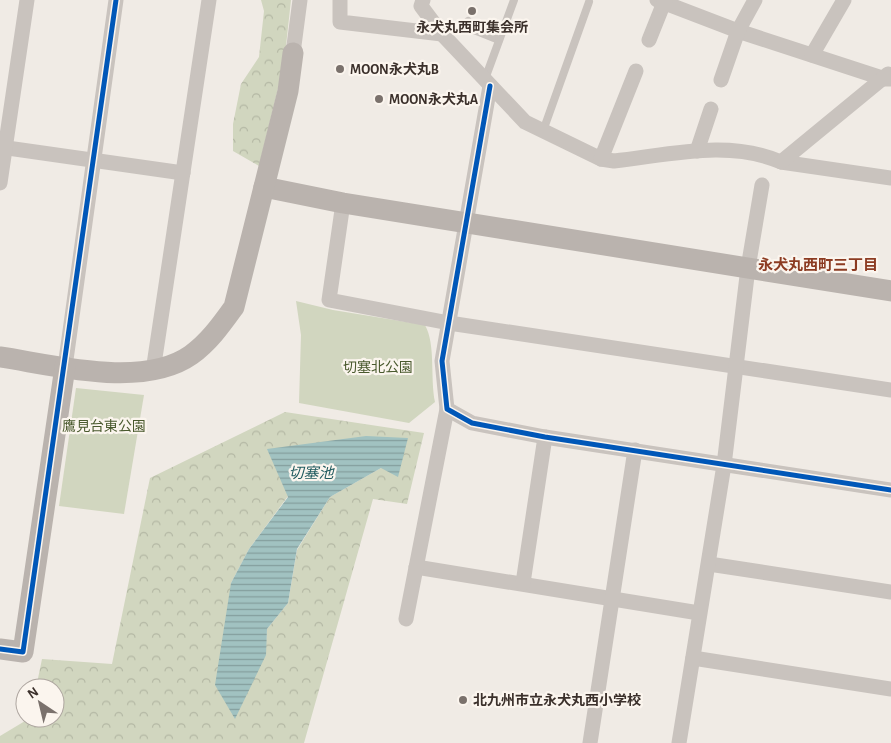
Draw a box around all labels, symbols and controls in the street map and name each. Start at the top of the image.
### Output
marker: 永犬丸西町集会所 [466,5,478,17]
place label: 永犬丸西町集会所 [416,20,528,35]
place label: MOON永犬丸B [350,62,439,77]
marker: MOON永犬丸B [334,63,346,75]
place label: MOON永犬丸A [389,92,479,107]
marker: MOON永犬丸A [373,93,385,105]
district label: 永犬丸西町三丁目 [758,257,878,273]
park label: 切塞北公園 [343,359,413,375]
park label: 鷹見台東公園 [62,418,146,434]
water label: 切塞池 [288,465,335,481]
north arrow [15,678,65,728]
text: N [25,685,41,702]
place label: 北九州市立永犬丸西小学校 [473,692,641,708]
marker: 北九州市立永犬丸西小学校 [457,694,469,706]

